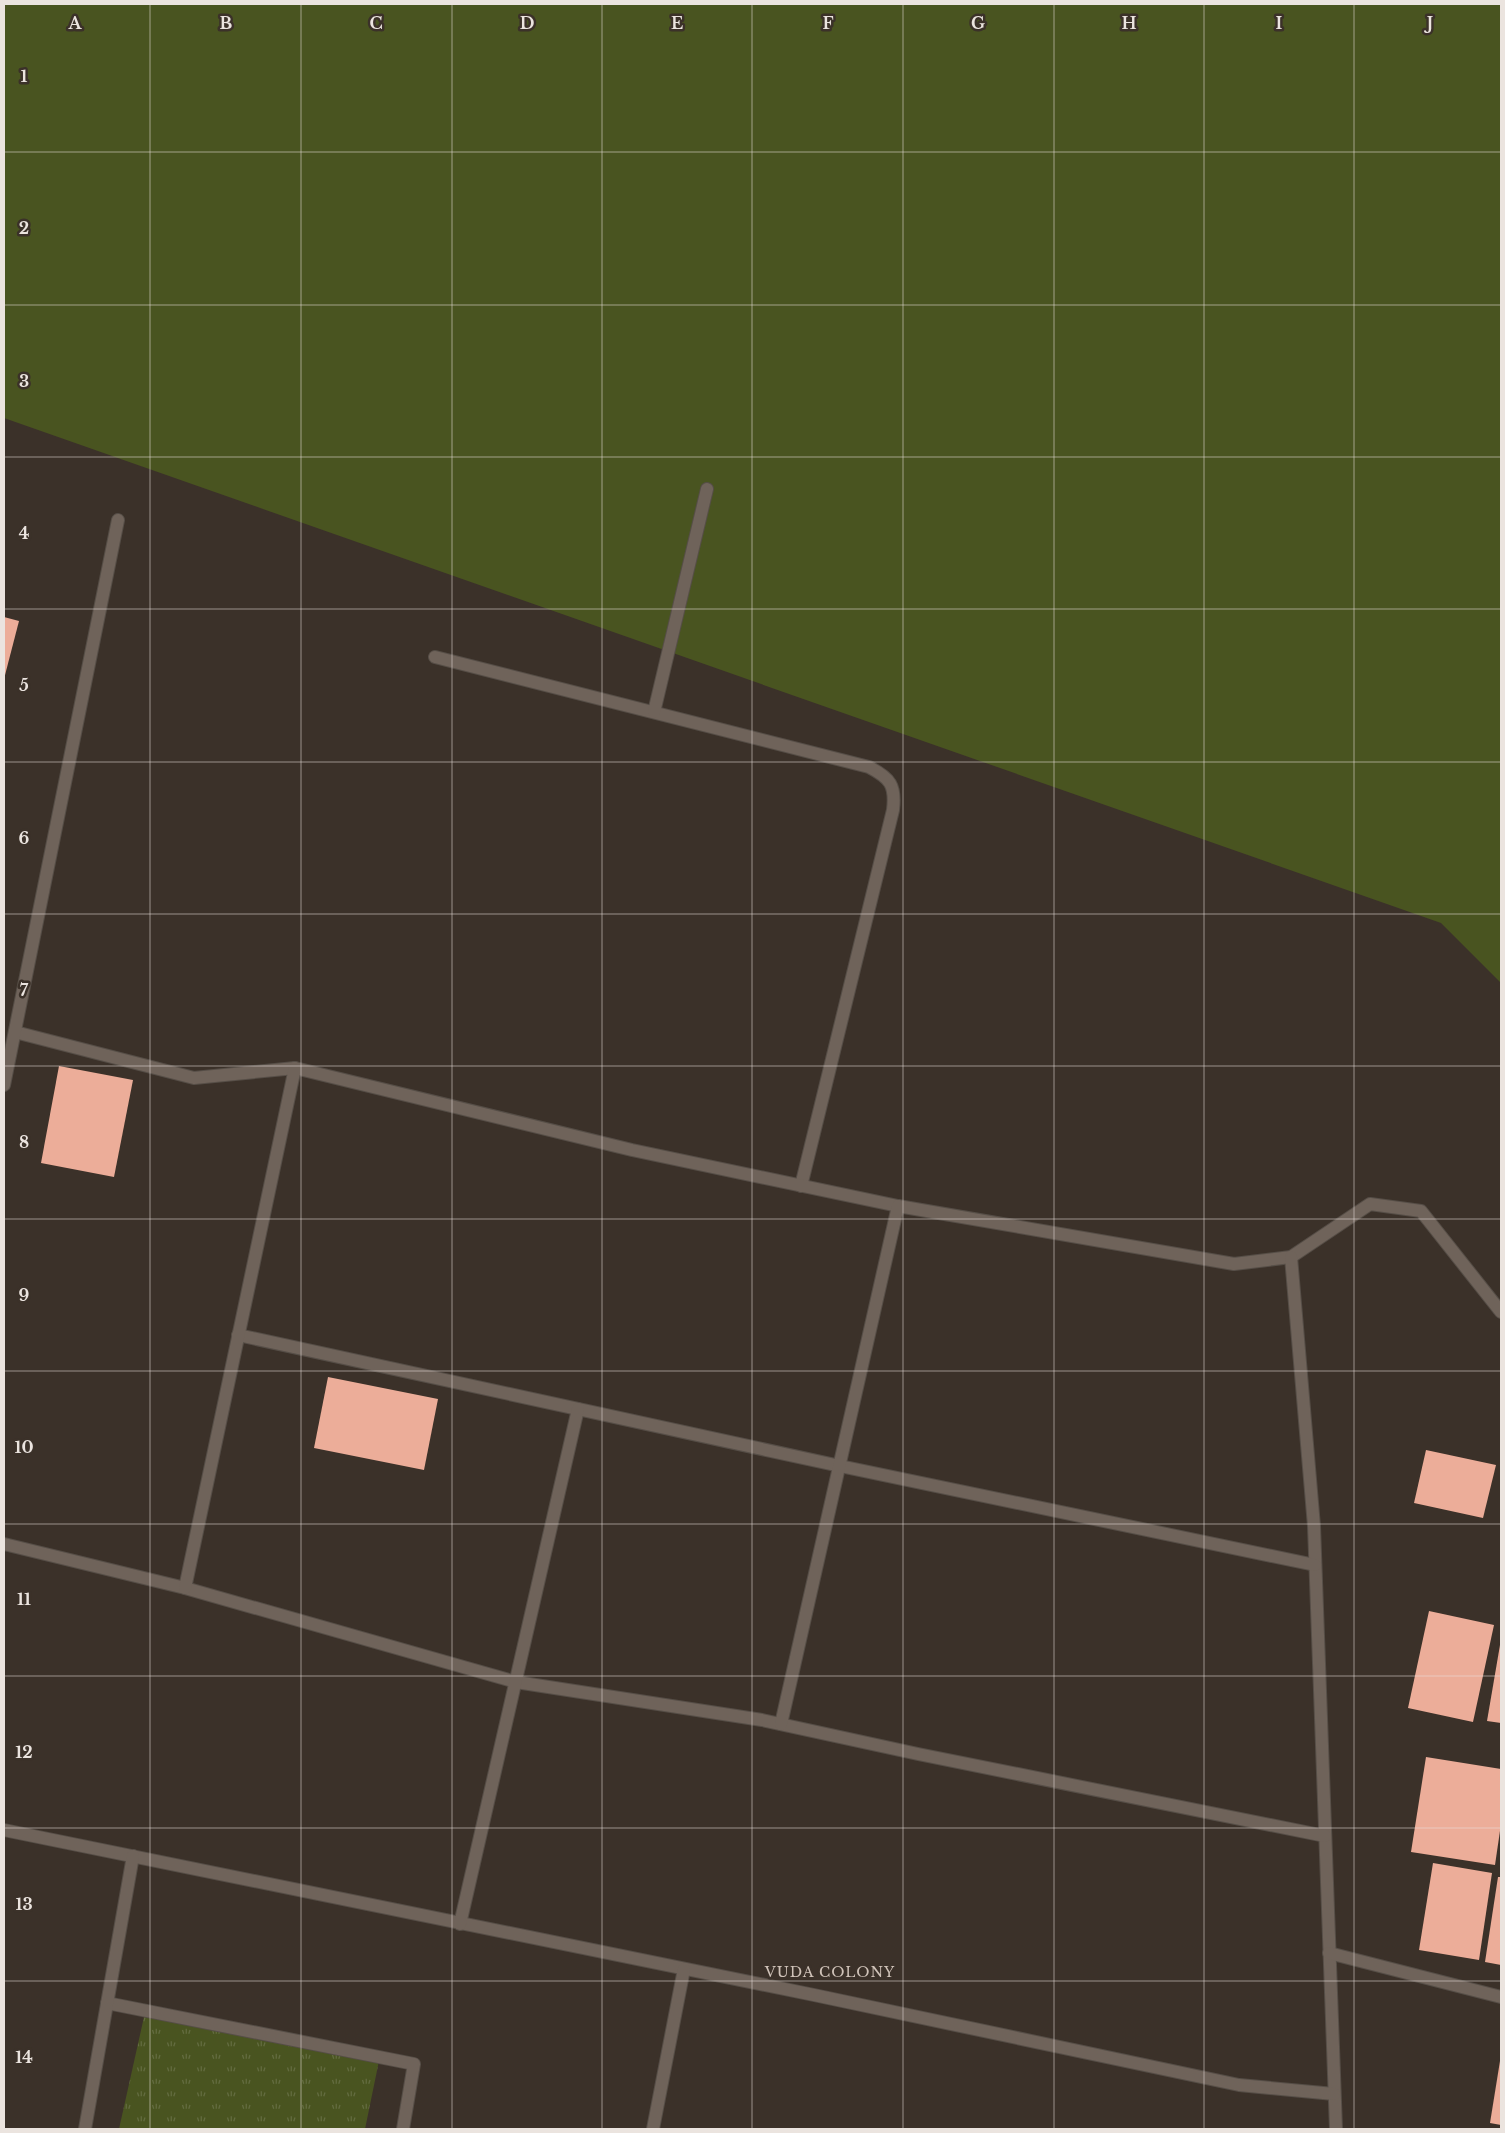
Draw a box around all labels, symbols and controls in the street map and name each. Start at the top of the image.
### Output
text: A [68,13,83,33]
text: B [220,13,233,33]
text: C [369,13,383,33]
text: D [520,13,534,33]
text: E [671,13,683,33]
text: F [822,13,834,33]
text: G [971,13,985,33]
text: H [1121,13,1137,33]
text: I [1276,13,1283,33]
text: J [1424,13,1433,33]
text: 1 [21,66,28,86]
text: 2 [19,218,29,238]
text: 3 [19,371,29,391]
text: 4 [19,523,29,543]
text: 5 [19,675,29,695]
text: 6 [19,828,30,848]
text: 7 [20,980,29,1000]
text: 8 [19,1132,29,1152]
text: 9 [19,1285,30,1305]
text: 10 [14,1437,34,1457]
text: 11 [17,1589,31,1609]
text: 12 [15,1742,33,1762]
text: 13 [15,1894,33,1914]
district label: VUDA COLONY [764,1963,895,1981]
text: 14 [15,2047,33,2067]

